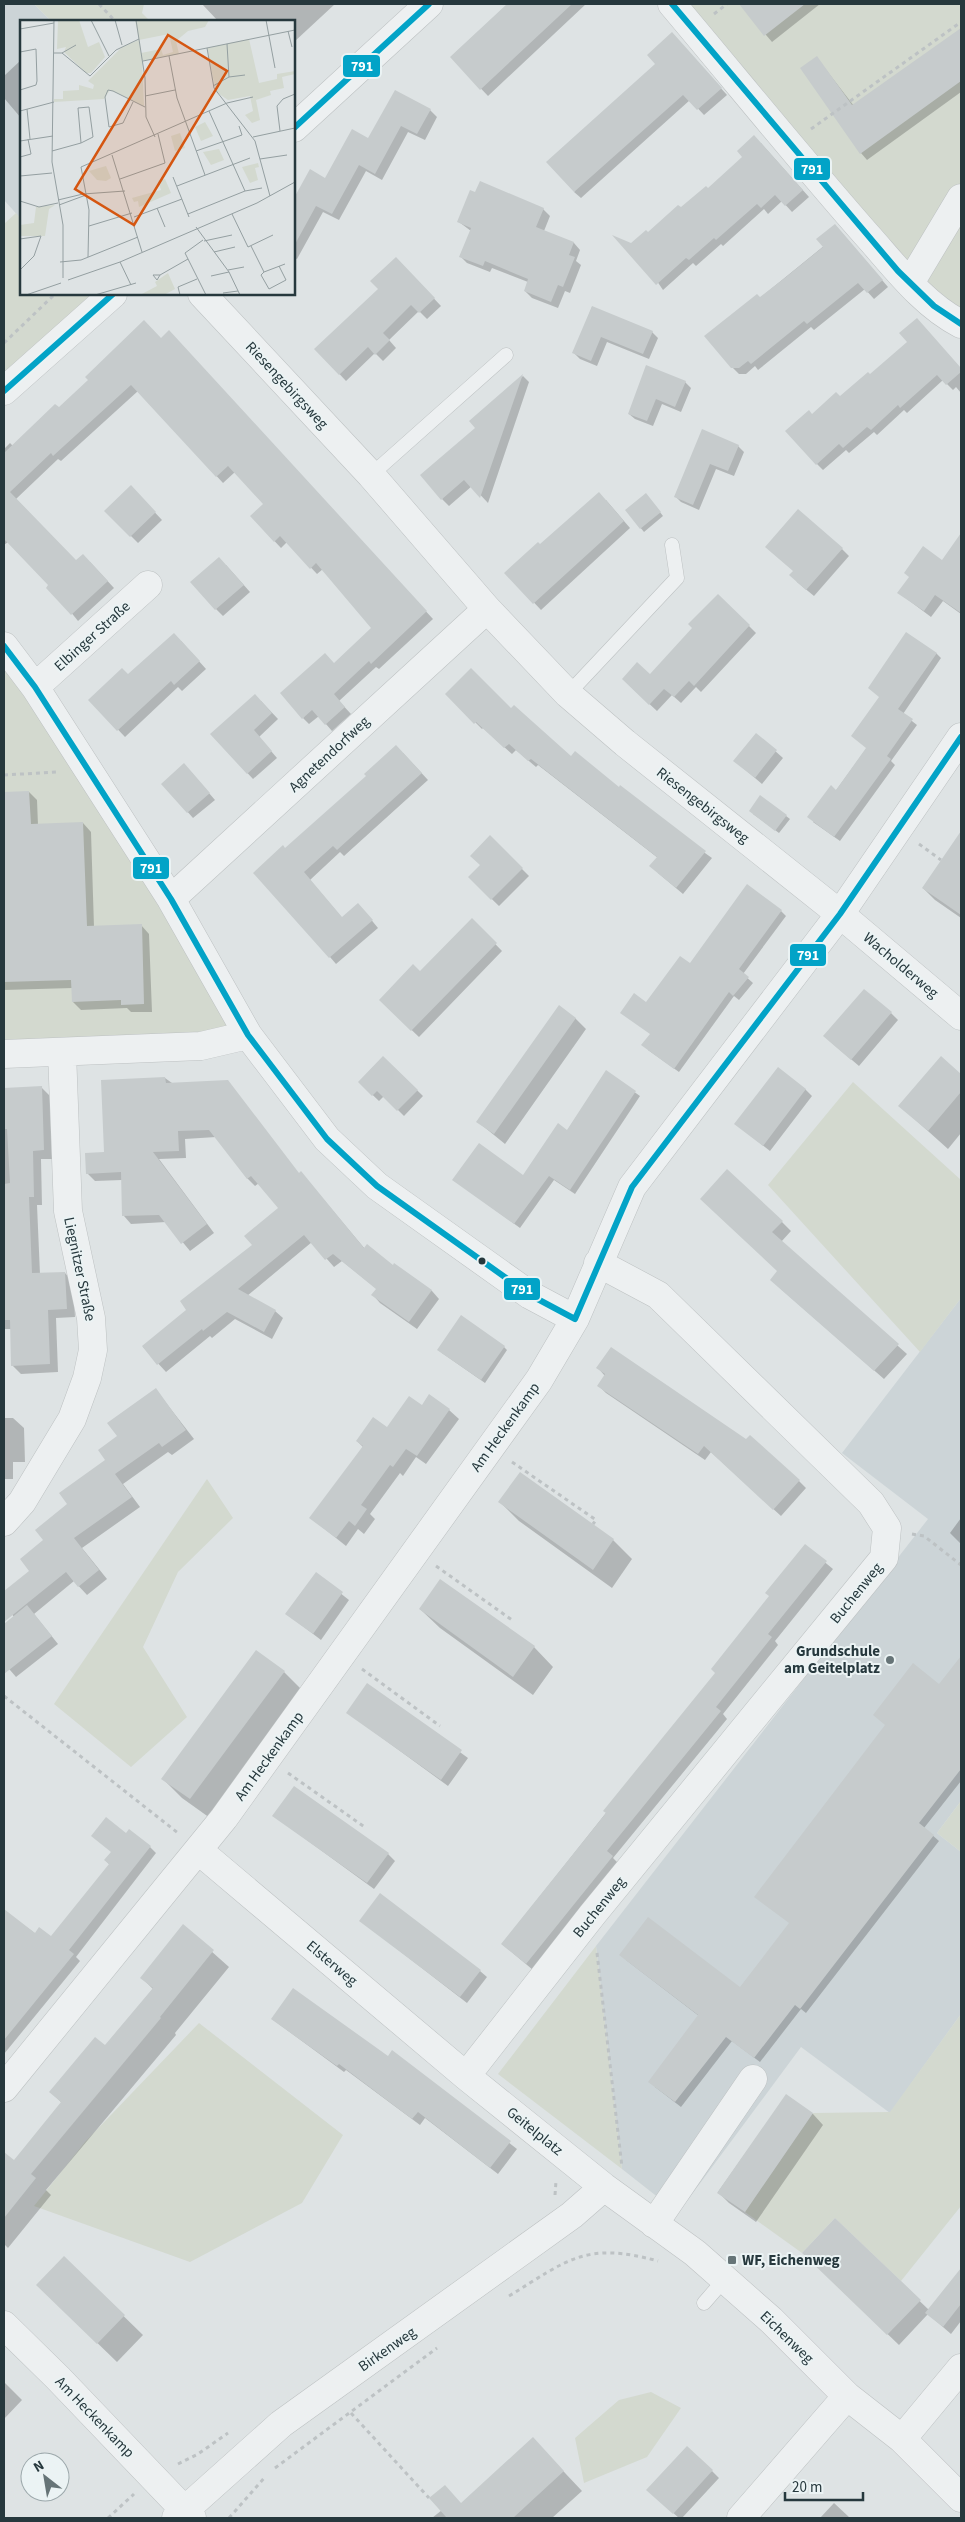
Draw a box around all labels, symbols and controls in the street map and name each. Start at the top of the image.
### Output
inset map [20,20,295,295]
line badge: 791 [342,54,381,78]
text: 791 [351,57,373,77]
line badge: 791 [793,157,831,181]
text: 791 [801,160,823,180]
street label: Riesengebirgsweg [240,337,333,434]
street label: Elbinger Straße [50,596,135,676]
street label: Agnetendorfweg [284,711,375,797]
street label: Riesengebirgsweg [652,762,754,849]
line badge: 791 [132,856,170,880]
text: 791 [140,859,162,879]
street label: Wacholderweg [858,927,943,1004]
line badge: 791 [789,943,827,967]
text: 791 [797,946,819,966]
street label: Liegnitzer Straße [58,1215,101,1323]
unlabelled marker [477,1256,487,1266]
line badge: 791 [503,1277,541,1301]
text: 791 [511,1280,533,1300]
street label: Am Heckenkamp [466,1378,545,1476]
street label: Buchenweg [825,1558,888,1628]
place label: Grundschule am Geitelplatz [784,1641,880,1679]
marker: Grundschule am Geitelplatz [884,1654,896,1666]
street label: Am Heckenkamp [230,1707,309,1805]
street label: Buchenweg [568,1872,631,1942]
street label: Elsterweg [302,1936,362,1991]
street label: Geitelplatz [502,2102,568,2161]
place label: WF, Eichenweg [742,2250,840,2271]
marker: WF, Eichenweg [726,2254,738,2266]
street label: Eichenweg [755,2306,819,2369]
street label: Birkenweg [354,2322,421,2377]
street label: Am Heckenkamp [50,2372,139,2463]
north arrow [20,2452,70,2502]
text: N [30,2456,48,2478]
scale bar [785,2470,862,2502]
text: 20 m [792,2477,822,2498]

